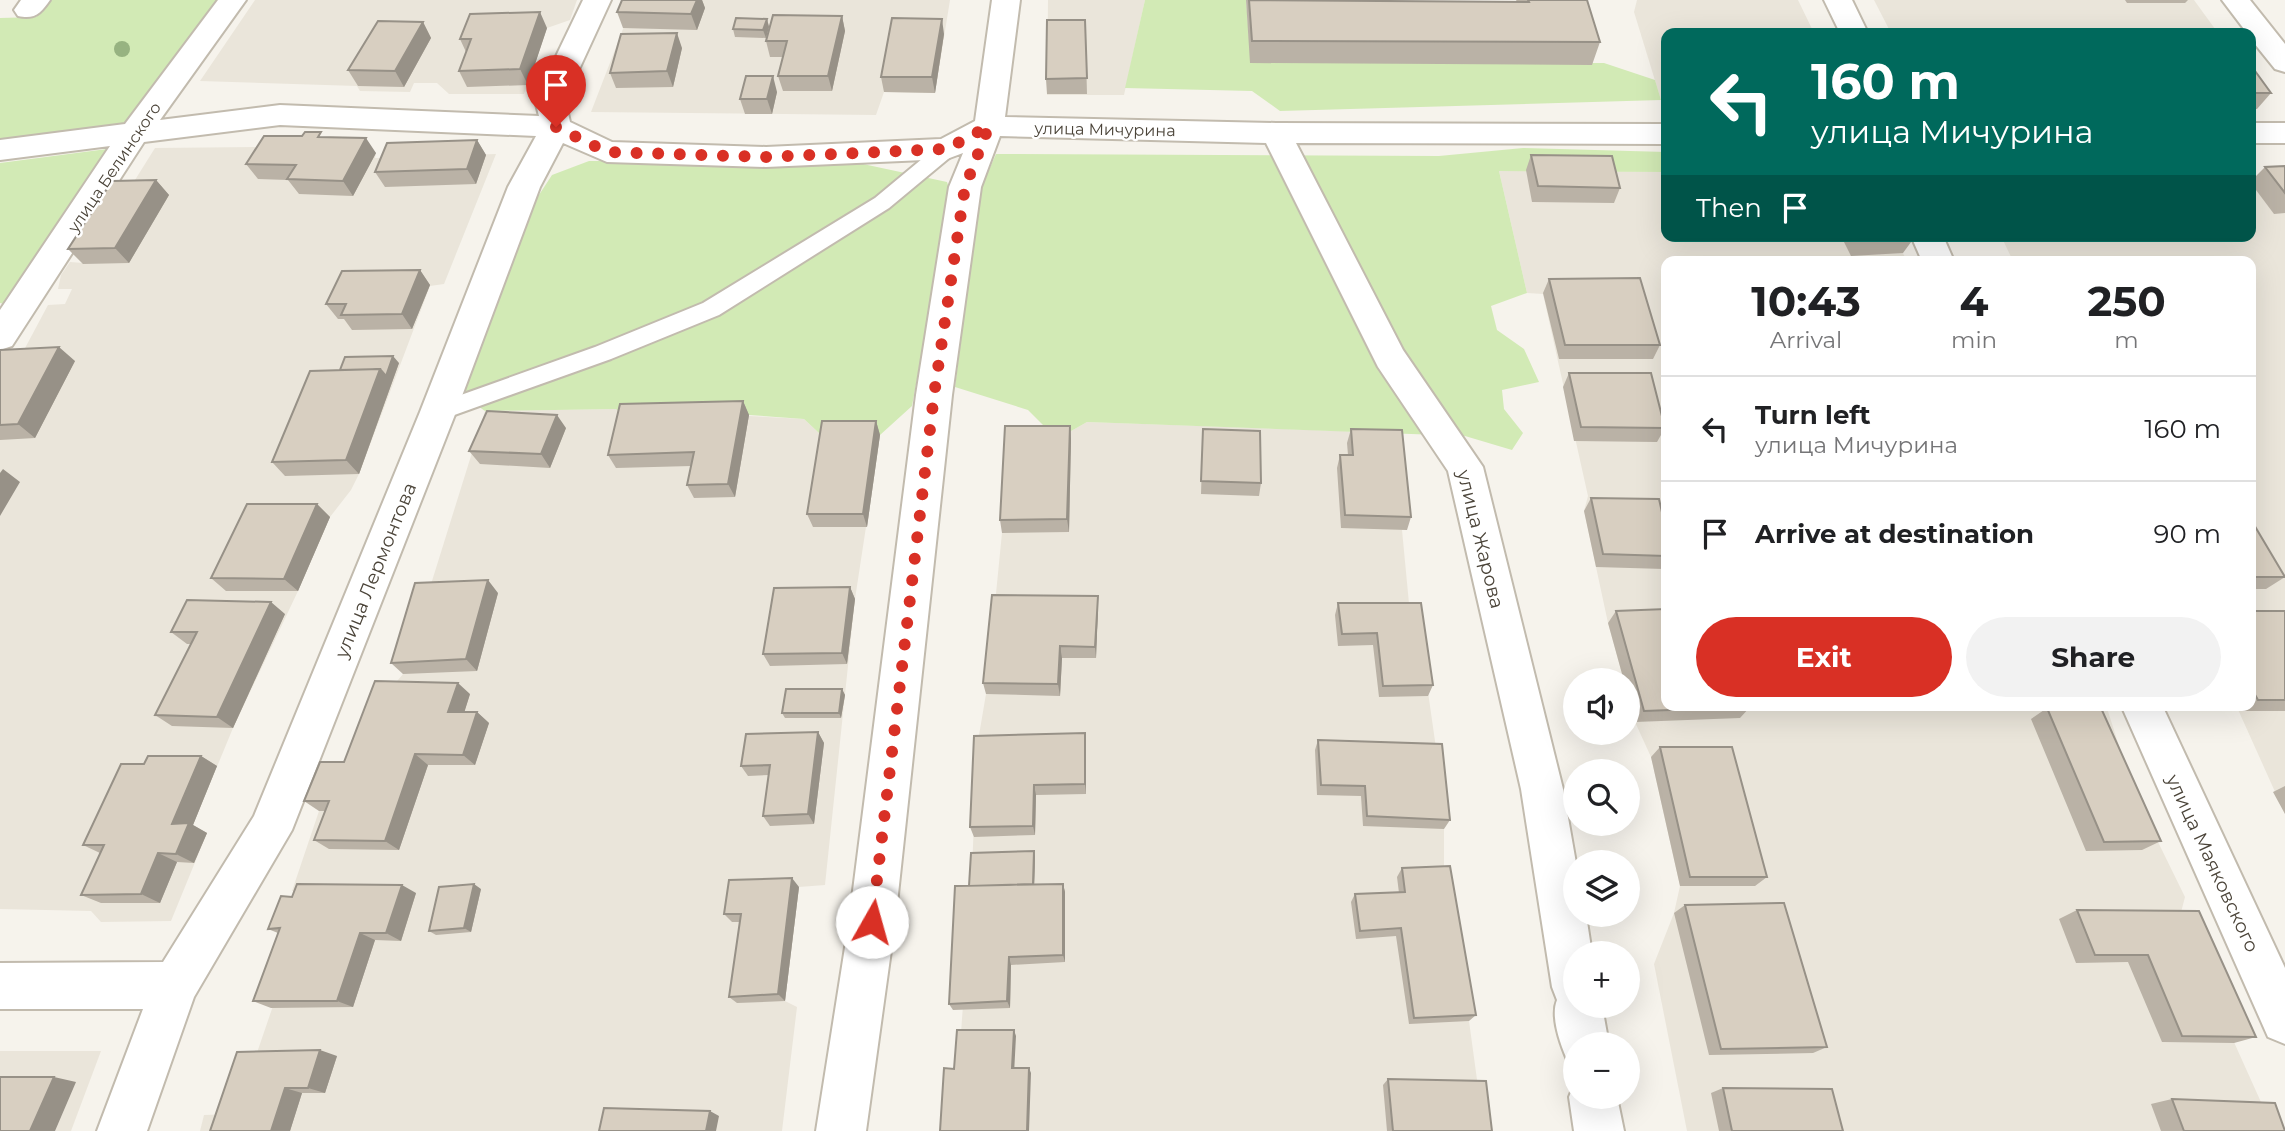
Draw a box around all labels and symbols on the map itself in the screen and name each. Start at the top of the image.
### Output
pin [526,55,586,127]
street label: улица Белинского [63,99,165,237]
street label: улица Мичурина [1033,119,1176,140]
street label: улица Жарова [1452,466,1509,611]
street label: улица Лермонтова [329,479,421,662]
street label: улица Маяковского [2161,770,2264,956]
position arrow [835,885,909,959]

